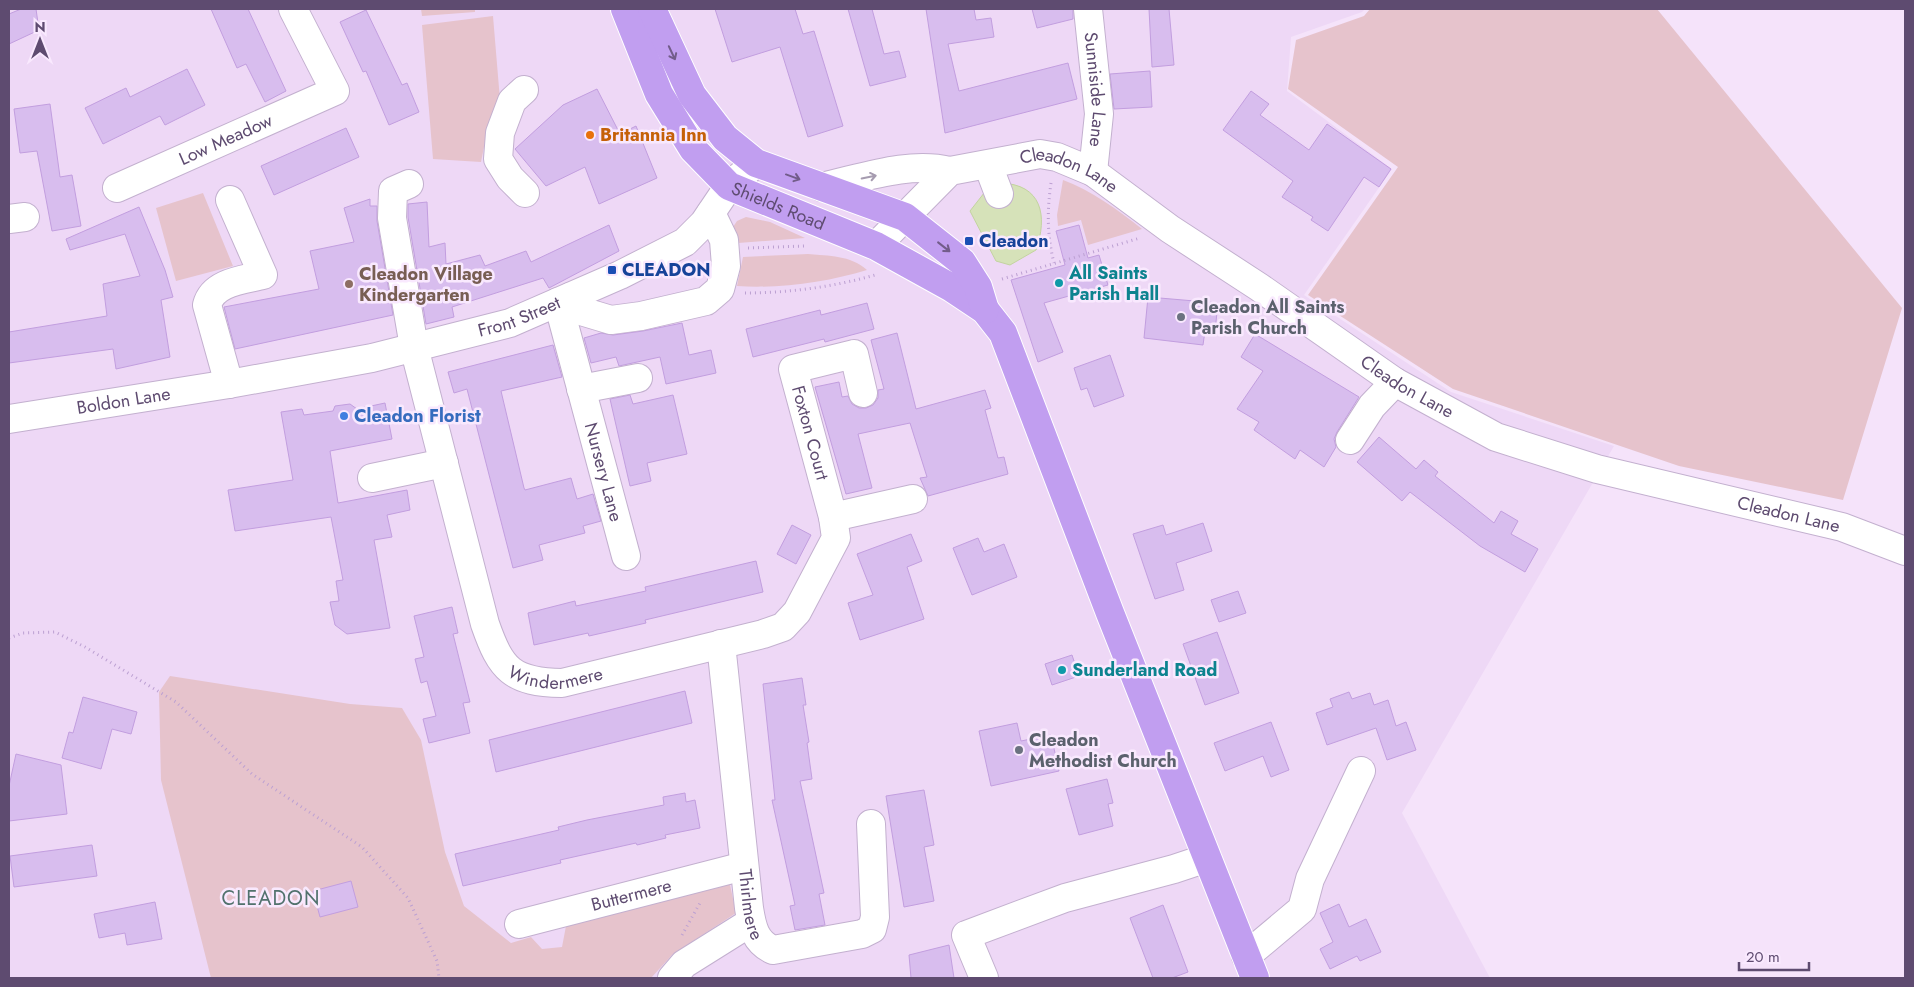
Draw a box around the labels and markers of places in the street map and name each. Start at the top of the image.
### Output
place label: Britannia Inn [600,122,707,148]
marker: Britannia Inn [584,129,596,141]
place label: Cleadon [979,228,1049,254]
marker: Cleadon [963,235,975,247]
place label: CLEADON [622,257,710,283]
place label: All Saints Parish Hall [1068,260,1159,307]
place label: Cleadon Village Kindergarten [359,261,493,308]
marker: CLEADON [606,264,618,276]
marker: All Saints Parish Hall [1053,277,1065,289]
marker: Cleadon Village Kindergarten [343,278,355,290]
place label: Cleadon All Saints Parish Church [1191,294,1345,341]
marker: Cleadon All Saints Parish Church [1175,311,1187,323]
place label: Cleadon Florist [354,403,481,429]
marker: Cleadon Florist [338,410,350,422]
place label: Sunderland Road [1072,657,1217,683]
marker: Sunderland Road [1056,664,1068,676]
place label: Cleadon Methodist Church [1029,727,1177,774]
marker: Cleadon Methodist Church [1013,744,1025,756]

